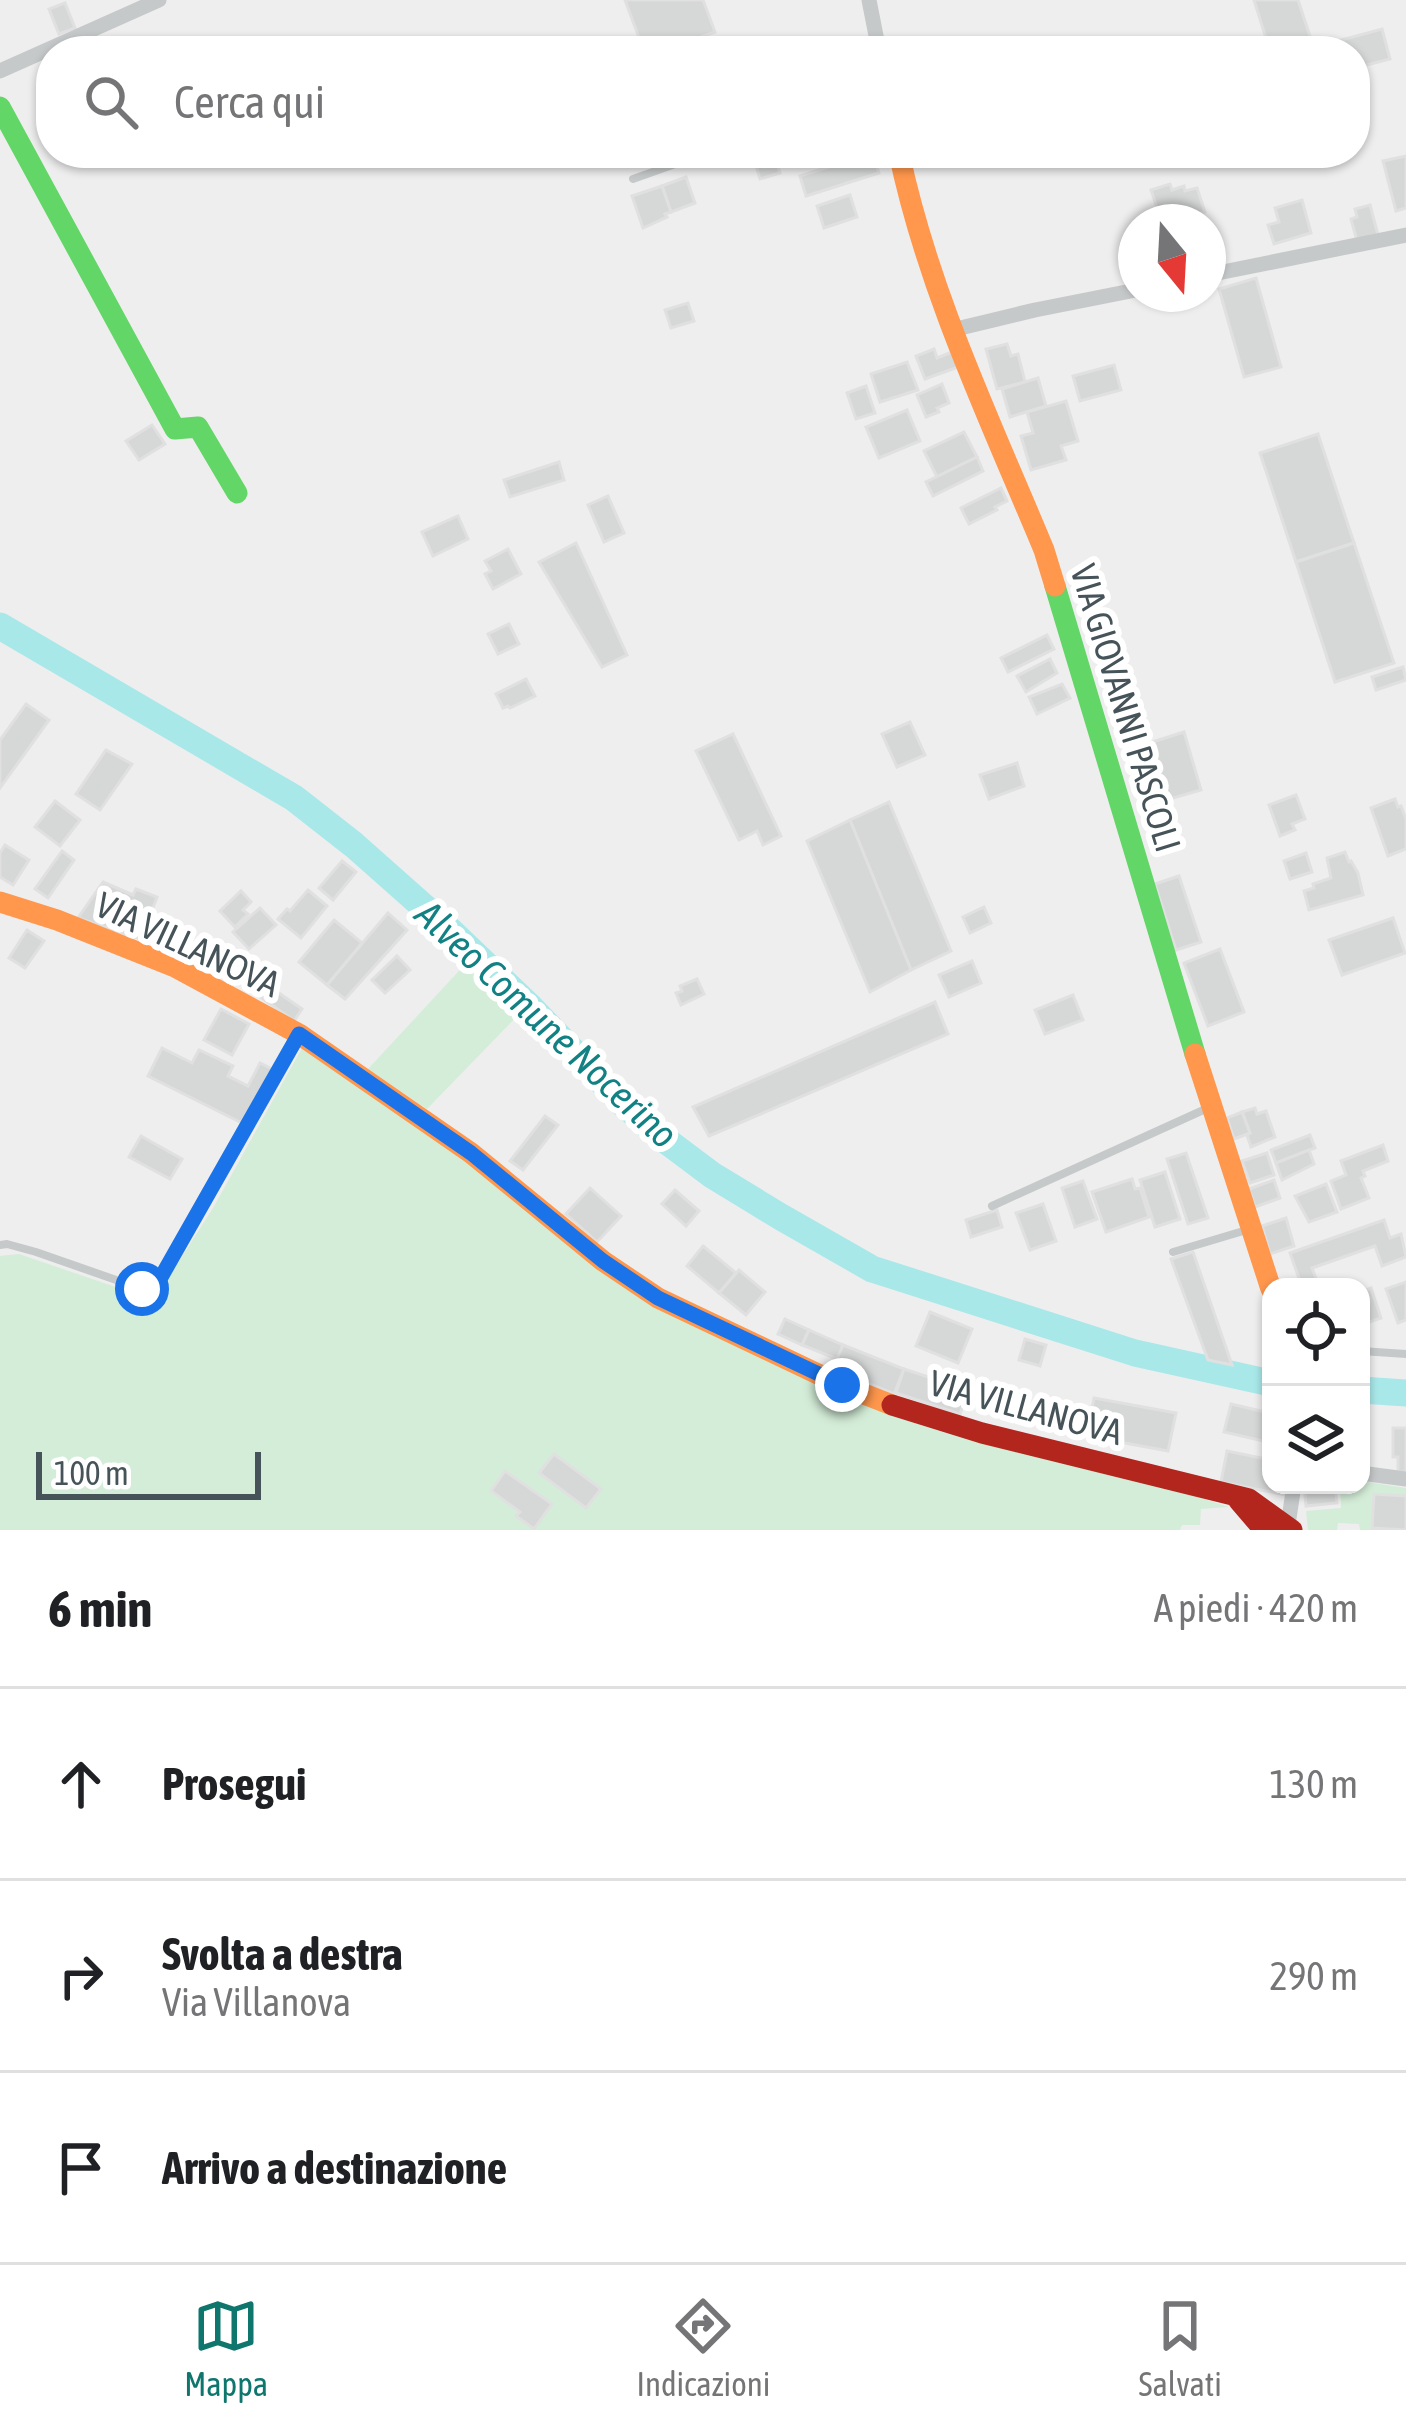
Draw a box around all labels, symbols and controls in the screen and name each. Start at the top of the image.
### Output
search box [36,36,1370,168]
icon: search [78,69,144,135]
text: Cerca qui [174,76,325,128]
north arrow [1118,204,1226,312]
street label: VIA GIOVANNI PASCOLI [1062,559,1190,857]
street label: VIA VILLANOVA [89,883,287,1005]
water label: Alveo Comune Nocerino [406,891,687,1156]
route start [115,1262,169,1316]
map controls [1262,1278,1370,1494]
button: locate [1262,1278,1370,1386]
route end [815,1358,869,1412]
street label: VIA VILLANOVA [925,1361,1127,1453]
button: layers [1262,1386,1370,1494]
scale bar [36,1446,261,1499]
text: 100 m [54,1454,129,1492]
text: 6 min [48,1579,152,1638]
text: A piedi · 420 m [1154,1586,1358,1630]
icon: ahead [48,1751,114,1817]
text: Prosegui [162,1758,306,1810]
text: 130 m [1270,1762,1358,1806]
text: Svolta a destra [162,1928,403,1980]
icon: right [48,1943,114,2009]
text: 290 m [1270,1954,1358,1998]
text: Via Villanova [162,1980,351,2024]
icon: arrive [48,2135,114,2201]
text: Arrivo a destinazione [162,2142,507,2194]
tab: Mappa [184,2293,268,2403]
tab: Indicazioni [636,2293,770,2403]
tab: Salvati [1139,2293,1222,2403]

